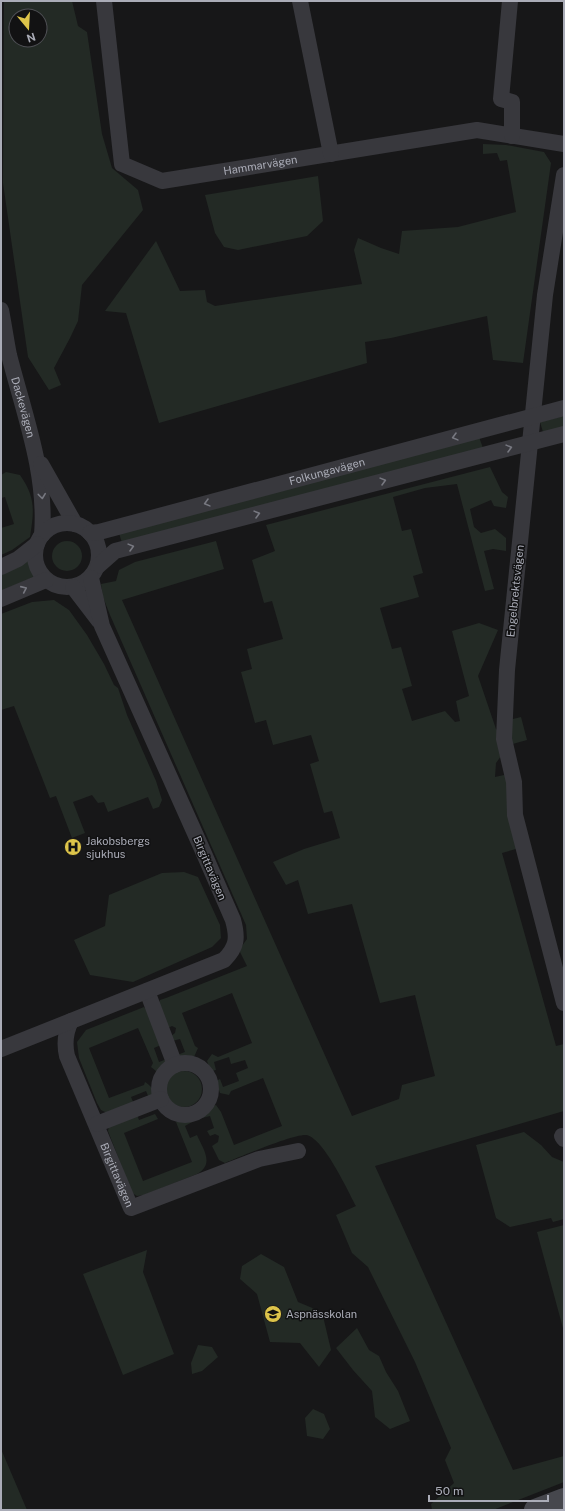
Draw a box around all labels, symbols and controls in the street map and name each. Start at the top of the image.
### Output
north arrow [8,8,48,48]
text: N [25,30,37,45]
street label: Hammarvägen [222,153,298,177]
street label: Dackevägen [9,376,37,439]
one-way arrow [451,432,458,441]
one-way arrow [505,444,512,453]
street label: Folkungavägen [288,455,366,487]
one-way arrow [380,478,386,486]
one-way arrow [37,493,46,499]
one-way arrow [204,498,210,506]
one-way arrow [253,510,260,519]
one-way arrow [128,543,135,552]
street label: Engelbrektsvägen [504,544,526,638]
one-way arrow [20,586,27,594]
street label: Birgittavägen [191,834,229,902]
place label: Jakobsbergs sjukhus [86,835,150,860]
hospital icon: Jakobsbergs sjukhus [63,837,83,857]
street label: Birgittavägen [98,1141,136,1209]
school or university icon: Aspnässkolan [263,1304,283,1324]
place label: Aspnässkolan [286,1308,357,1320]
scale bar [429,1477,548,1503]
text: 50 m [435,1484,463,1498]

